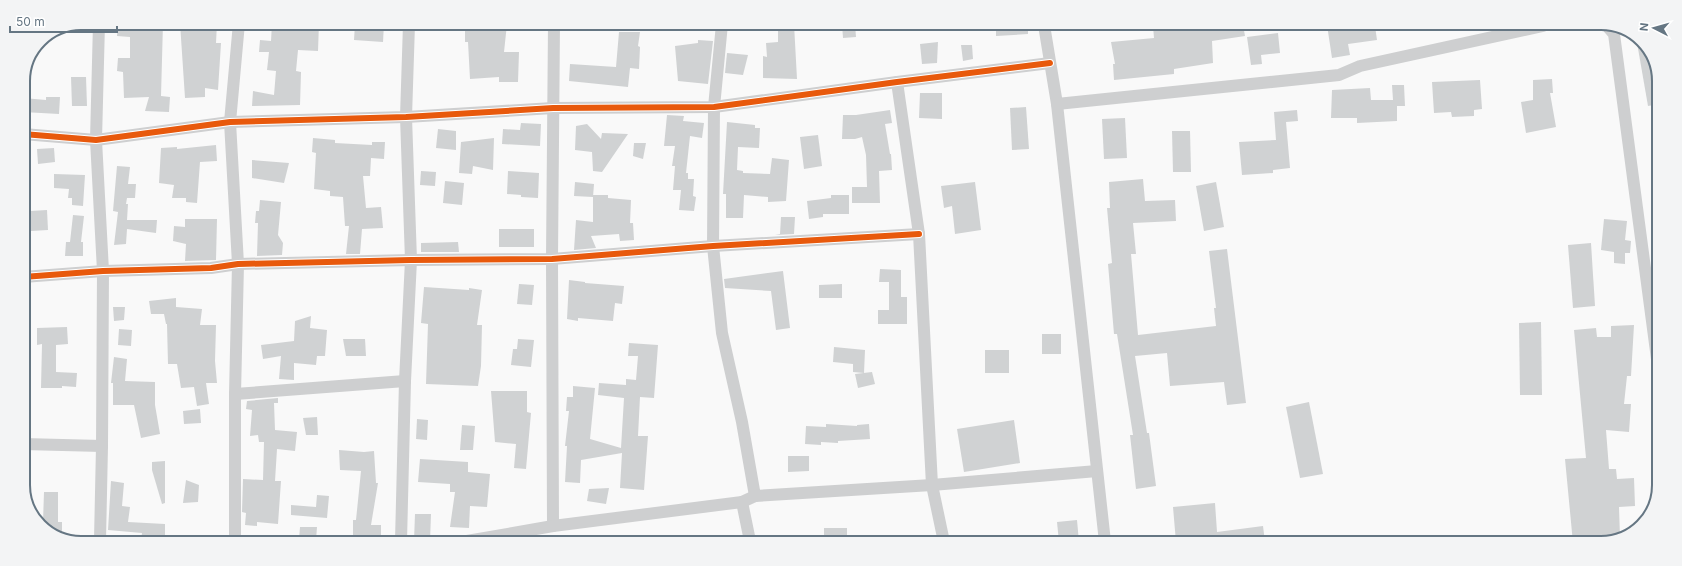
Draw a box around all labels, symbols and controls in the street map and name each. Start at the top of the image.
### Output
scale bar [10,8,117,34]
north arrow [1634,8,1674,48]
text: 50 m [16,14,45,29]
text: N [1637,22,1651,32]

